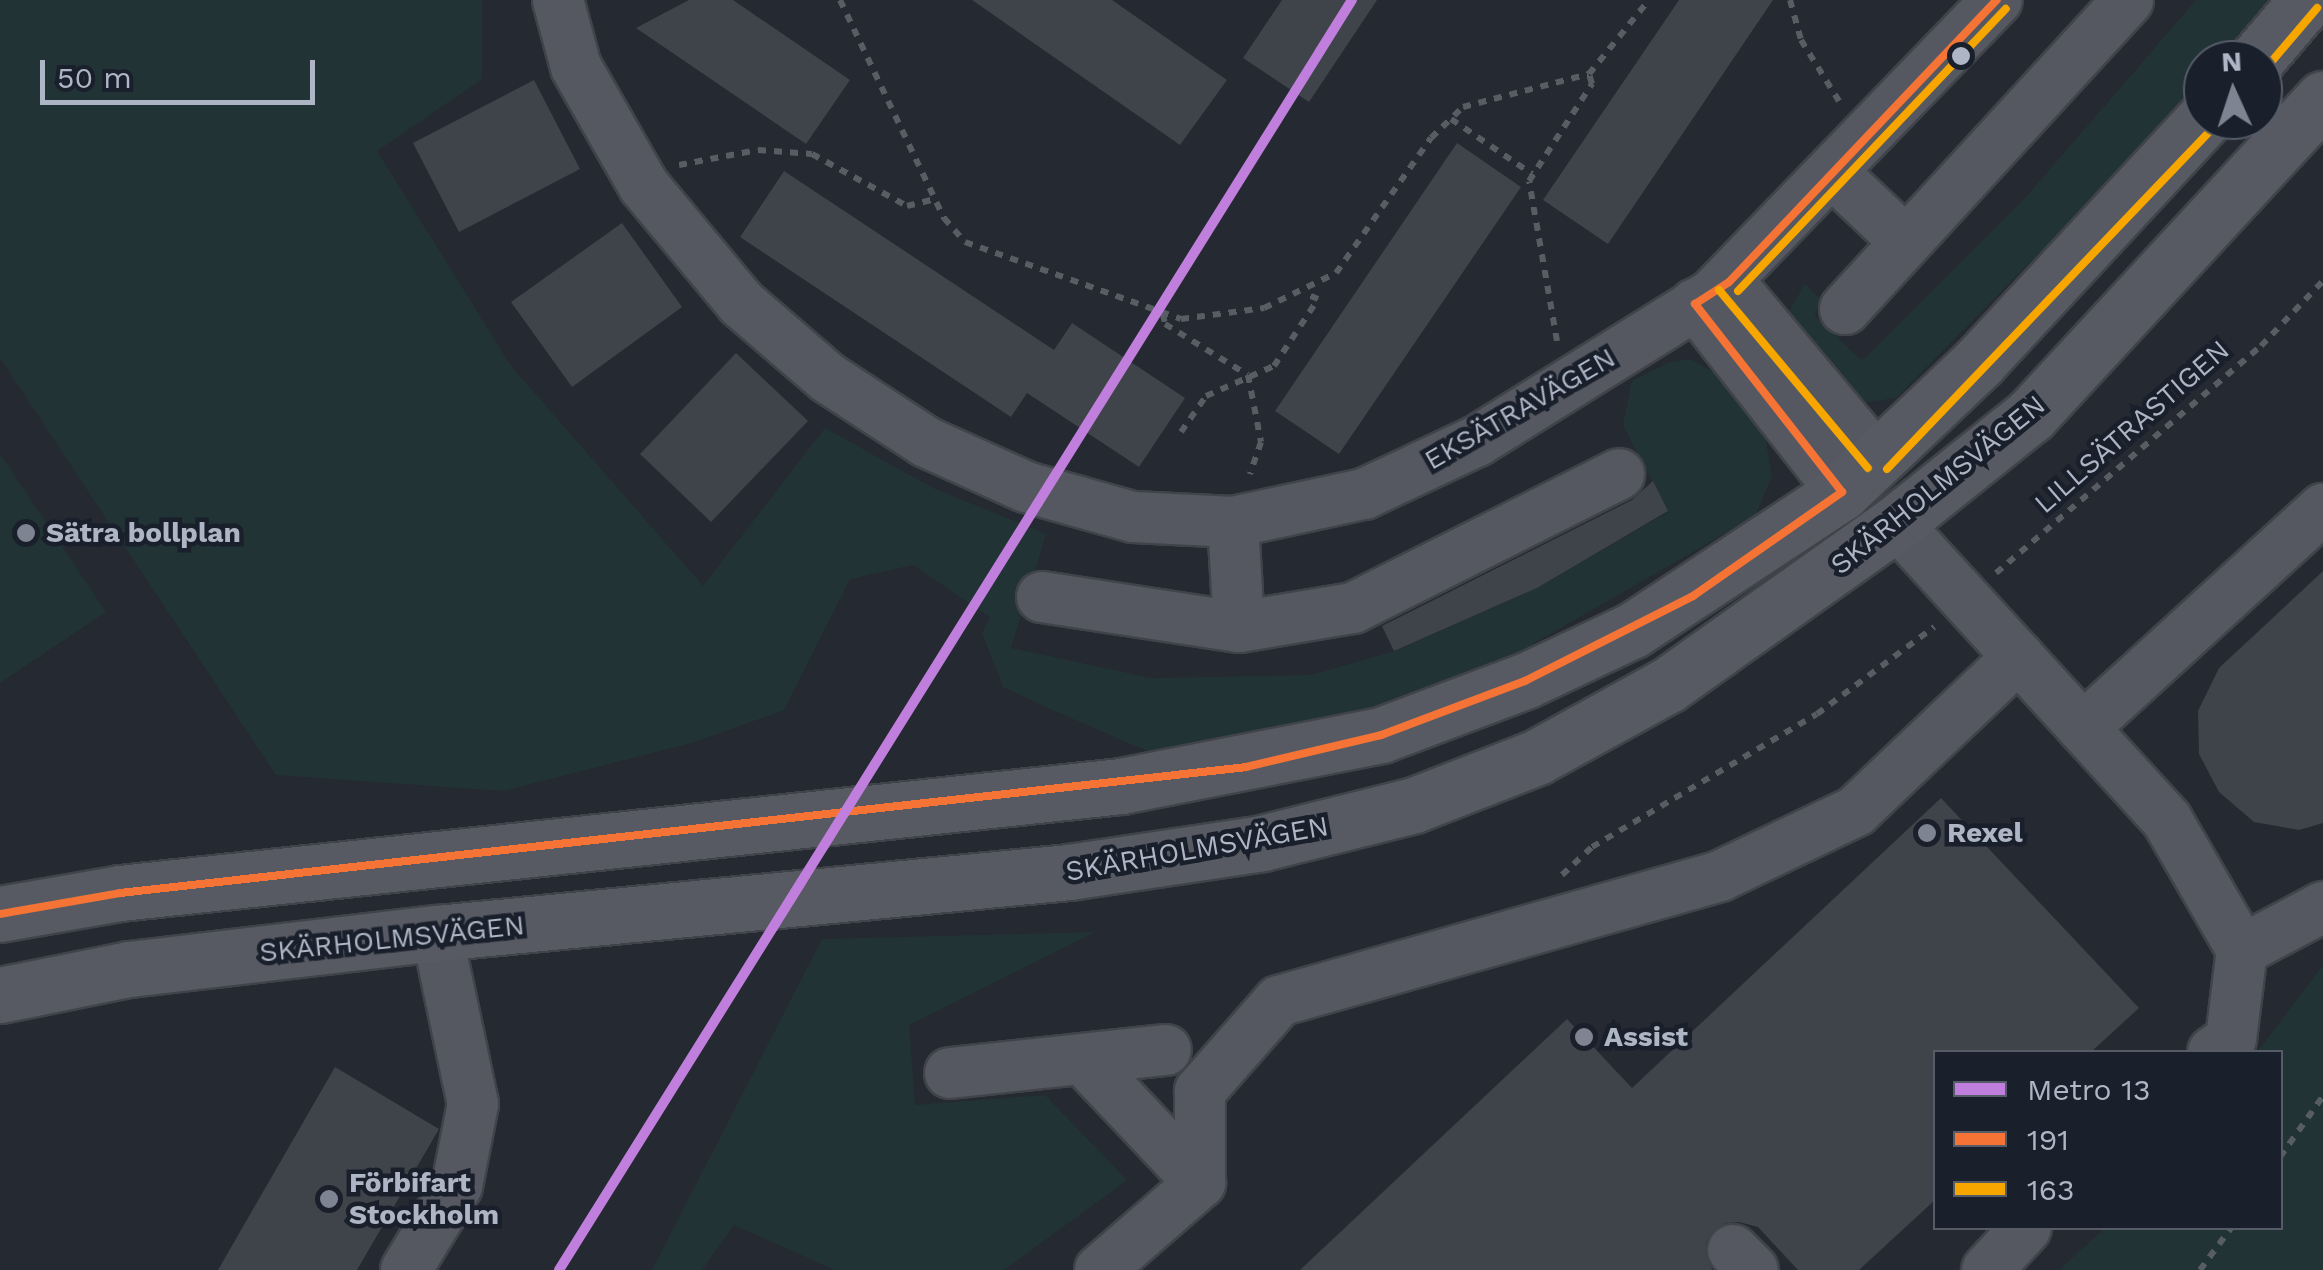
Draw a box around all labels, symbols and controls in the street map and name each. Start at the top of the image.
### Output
scale bar [45,40,320,102]
north arrow [2183,40,2283,140]
text: N [2220,45,2243,79]
unlabelled marker [1951,46,1971,66]
text: 50 m [57,60,132,95]
street label: LILLSÄTRASTIGEN [2028,333,2236,521]
street label: EKSÄTRAVÄGEN [1419,341,1621,477]
street label: SKÄRHOLMSVÄGEN [1824,388,2052,582]
place label: Sätra bollplan [46,516,241,550]
marker: Sätra bollplan [15,522,37,544]
street label: SKÄRHOLMSVÄGEN [1063,809,1331,889]
place label: Rexel [1947,816,2023,850]
marker: Rexel [1916,822,1938,844]
street label: SKÄRHOLMSVÄGEN [258,908,526,970]
place label: Assist [1604,1020,1688,1054]
marker: Assist [1573,1026,1595,1048]
legend [1933,1050,2283,1230]
text: Metro 13 [2027,1072,2150,1107]
text: 191 [2027,1122,2069,1157]
place label: Förbifart Stockholm [349,1166,499,1232]
text: 163 [2027,1172,2074,1207]
marker: Förbifart Stockholm [318,1188,340,1210]

